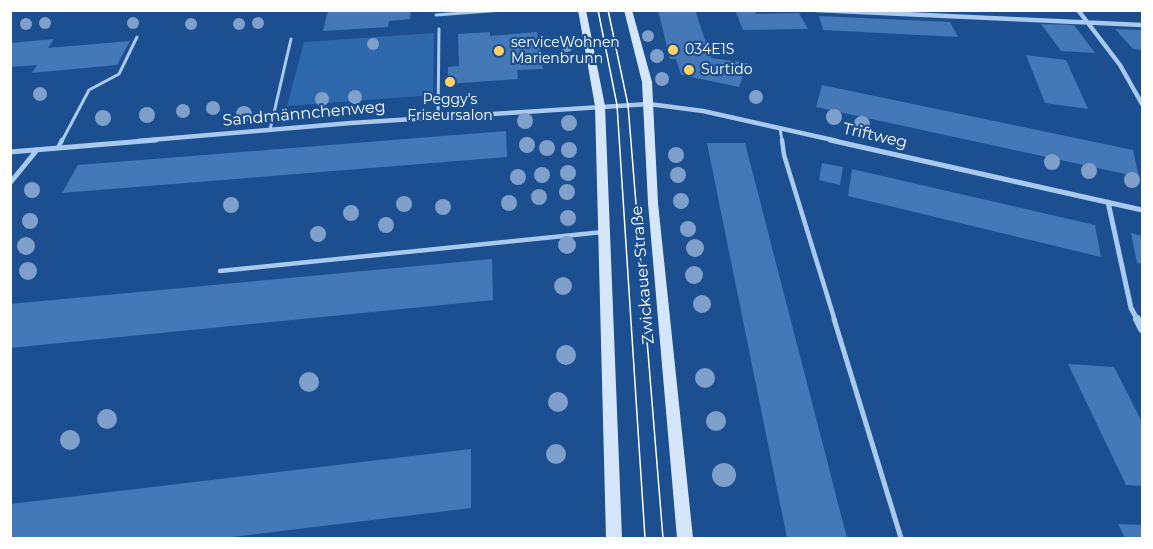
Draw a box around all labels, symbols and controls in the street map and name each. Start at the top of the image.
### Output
place label: serviceWohnen Marienbrunn [511,35,620,68]
place label: 034E1S [685,42,734,58]
marker: 034E1S [666,43,680,57]
marker: serviceWohnen Marienbrunn [492,44,506,58]
place label: Surtido [701,62,753,78]
marker: Surtido [682,63,696,77]
marker: Peggy's Friseursalon [443,75,457,89]
place label: Peggy's Friseursalon [407,92,493,124]
street label: Sandmännchenweg [222,97,386,131]
street label: Triftweg [841,119,909,153]
street label: Zwickauer Straße [627,205,659,345]

